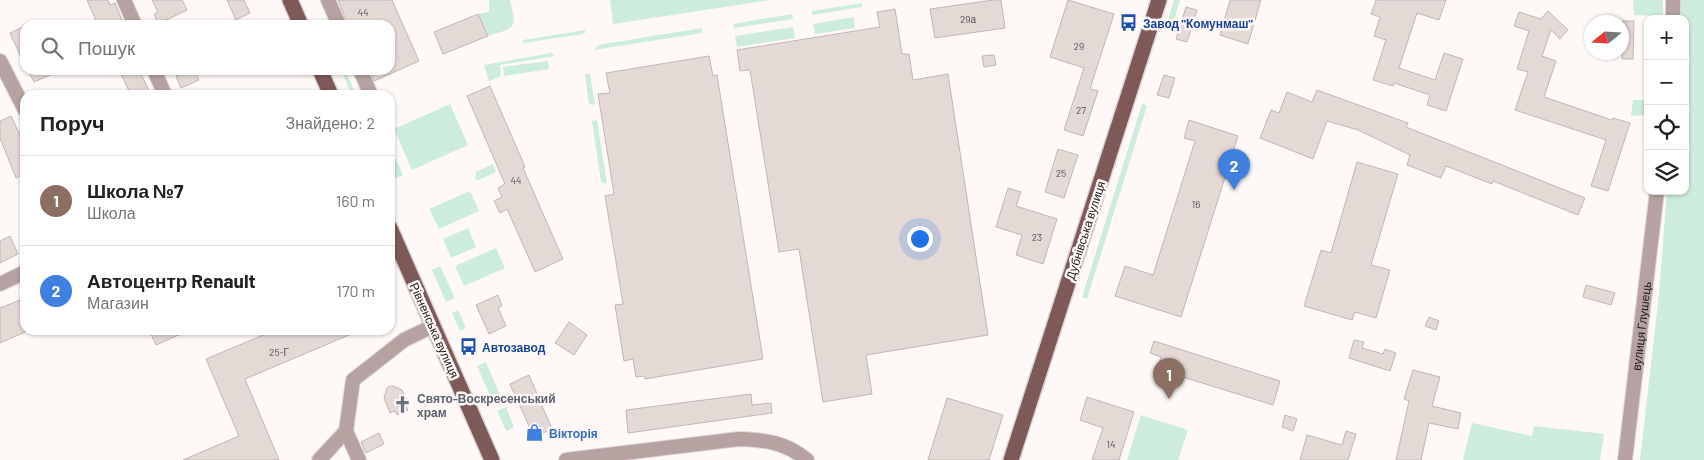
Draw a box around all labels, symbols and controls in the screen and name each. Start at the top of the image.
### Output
house number: 44 [357,6,369,18]
house number: 29а [960,13,976,25]
bus stop icon: Завод "Комунмаш" [1119,13,1139,33]
north arrow [1584,15,1629,60]
map controls [1644,15,1689,195]
button: + [1644,15,1689,60]
place label: Завод "Комунмаш" [1143,16,1253,31]
search box [20,20,395,75]
icon: search [38,34,66,62]
text: Пошук [78,36,135,59]
house number: 29 [1074,40,1084,52]
button: − [1644,60,1689,105]
house number: 27 [1076,104,1086,116]
button: locate [1644,105,1689,150]
text: Поруч [40,110,104,135]
text: Знайдено: 2 [285,113,375,132]
pin: 2 [1218,149,1250,190]
button: layers [1644,150,1689,195]
house number: 25 [1056,167,1066,179]
house number: 44 [510,174,522,186]
text: Школа №7 [87,179,184,202]
street label: Дубнівська вулиця [1062,179,1108,281]
text: 1 [53,191,59,210]
text: 160 m [336,191,375,210]
house number: 16 [1192,198,1200,210]
text: Школа [87,203,136,222]
your location [907,226,933,252]
house number: 23 [1032,231,1042,243]
text: Автоцентр Renault [87,269,256,292]
street label: Рівненська вулиця [407,280,462,380]
text: 2 [52,281,60,300]
text: 170 m [336,281,375,300]
street label: вулиця Глушець [1629,281,1653,371]
text: Магазин [87,293,149,312]
bus stop icon: Автозавод [458,337,478,357]
place label: Автозавод [482,340,546,355]
house number: 25-Г [269,346,290,358]
pin: 1 [1153,358,1185,399]
place label: Свято-Воскресенський храм [417,391,556,420]
church icon: Свято-Воскресенський храм [393,395,413,415]
shop icon: Вікторія [525,423,545,443]
place label: Вікторія [549,426,598,441]
house number: 14 [1106,438,1116,450]

